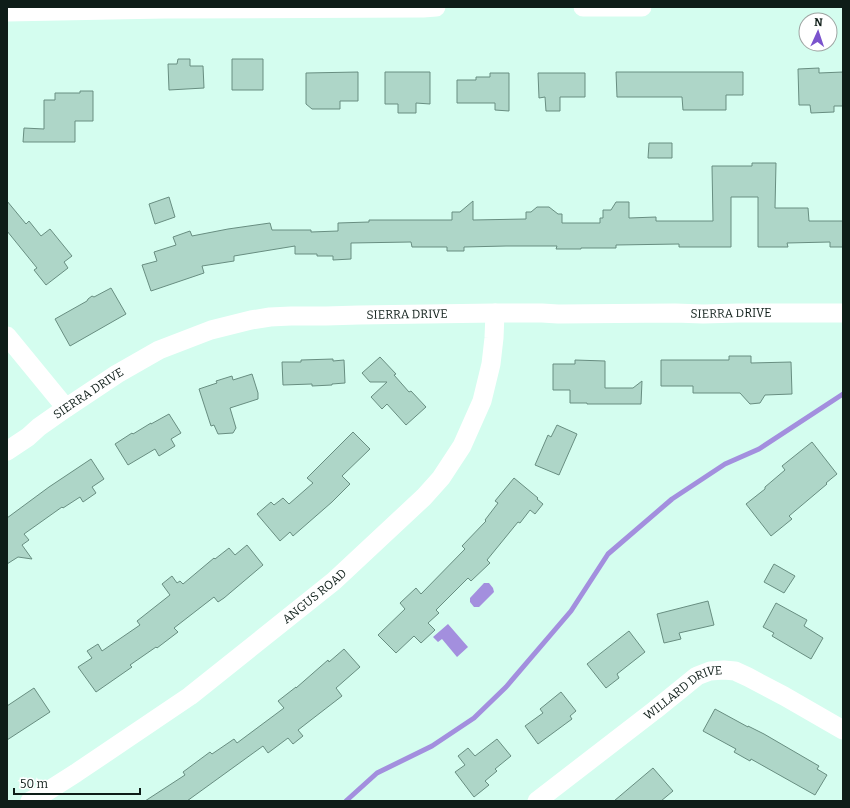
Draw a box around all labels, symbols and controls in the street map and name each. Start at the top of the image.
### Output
north arrow [798,12,838,52]
text: N [814,16,824,29]
street label: SIERRA DRIVE [690,306,772,321]
street label: SIERRA DRIVE [366,307,448,322]
street label: SIERRA DRIVE [51,365,126,422]
street label: ANGUS ROAD [280,566,349,626]
street label: WILLARD DRIVE [641,663,723,723]
scale bar [14,770,140,796]
text: 50 m [20,777,49,791]

